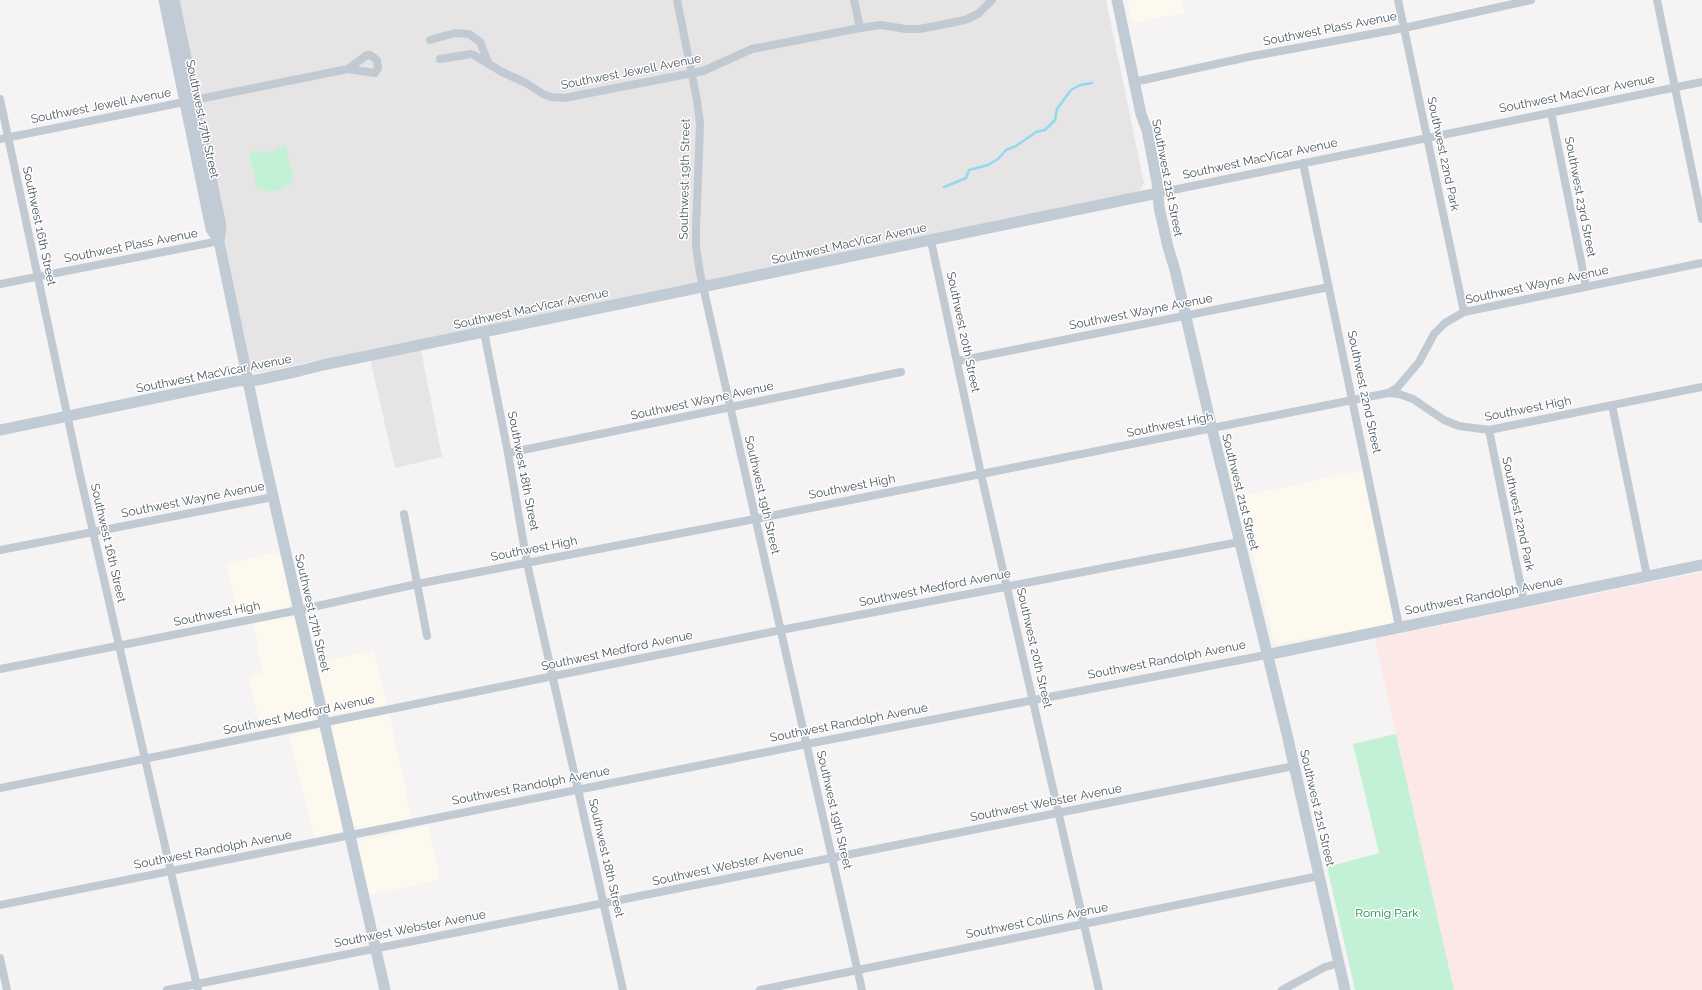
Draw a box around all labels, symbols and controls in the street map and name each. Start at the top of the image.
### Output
street label: Southwest Plass Avenue [1262,9,1398,49]
street label: Southwest Jewell Avenue [560,51,702,93]
street label: Southwest 17th Street [182,58,222,180]
street label: Southwest MacVicar Avenue [1498,72,1656,116]
street label: Southwest Jewell Avenue [30,85,172,127]
street label: Southwest 22nd Park [1424,96,1462,212]
street label: Southwest 19th Street [677,118,693,240]
street label: Southwest 21st Street [1149,118,1185,238]
street label: Southwest MacVicar Avenue [1181,136,1339,182]
street label: Southwest 23rd Street [1561,136,1599,258]
street label: Southwest 16th Street [19,165,59,287]
street label: Southwest MacVicar Avenue [770,221,928,267]
street label: Southwest Plass Avenue [63,226,199,266]
street label: Southwest Wayne Avenue [1464,263,1610,307]
street label: Southwest 20th Street [943,270,983,394]
street label: Southwest MacVicar Avenue [452,286,610,332]
street label: Southwest Wayne Avenue [1068,291,1214,333]
street label: Southwest 22nd Street [1344,329,1384,455]
street label: Southwest MacVicar Avenue [135,352,293,396]
street label: Southwest Wayne Avenue [629,379,775,423]
street label: Southwest High [1484,394,1572,424]
street label: Southwest 18th Street [504,410,542,532]
street label: Southwest High [1126,410,1214,440]
street label: Southwest 21st Street [1219,432,1261,552]
street label: Southwest 19th Street [741,434,783,556]
street label: Southwest 22nd Park [1499,456,1537,572]
street label: Southwest High [808,472,896,502]
street label: Southwest Wayne Avenue [120,479,266,521]
street label: Southwest 16th Street [87,482,129,604]
street label: Southwest High [490,534,578,564]
street label: Southwest 17th Street [291,553,333,673]
street label: Southwest Medford Avenue [858,566,1012,610]
street label: Southwest Randolph Avenue [1404,574,1564,618]
street label: Southwest 20th Street [1013,587,1055,709]
street label: Southwest High [173,599,261,629]
street label: Southwest Medford Avenue [540,628,694,674]
street label: Southwest Randolph Avenue [1087,638,1247,682]
street label: Southwest Medford Avenue [222,692,376,738]
street label: Southwest Randolph Avenue [769,701,929,745]
street label: Southwest 21st Street [1297,748,1337,868]
street label: Southwest 19th Street [813,749,855,871]
street label: Southwest Randolph Avenue [451,764,611,808]
street label: Southwest Webster Avenue [969,781,1123,825]
street label: Southwest 18th Street [585,797,627,919]
street label: Southwest Randolph Avenue [133,828,293,872]
street label: Southwest Webster Avenue [651,843,805,889]
street label: Southwest Collins Avenue [965,900,1109,942]
park label: Romig Park [1355,906,1419,920]
street label: Southwest Webster Avenue [333,907,487,951]

